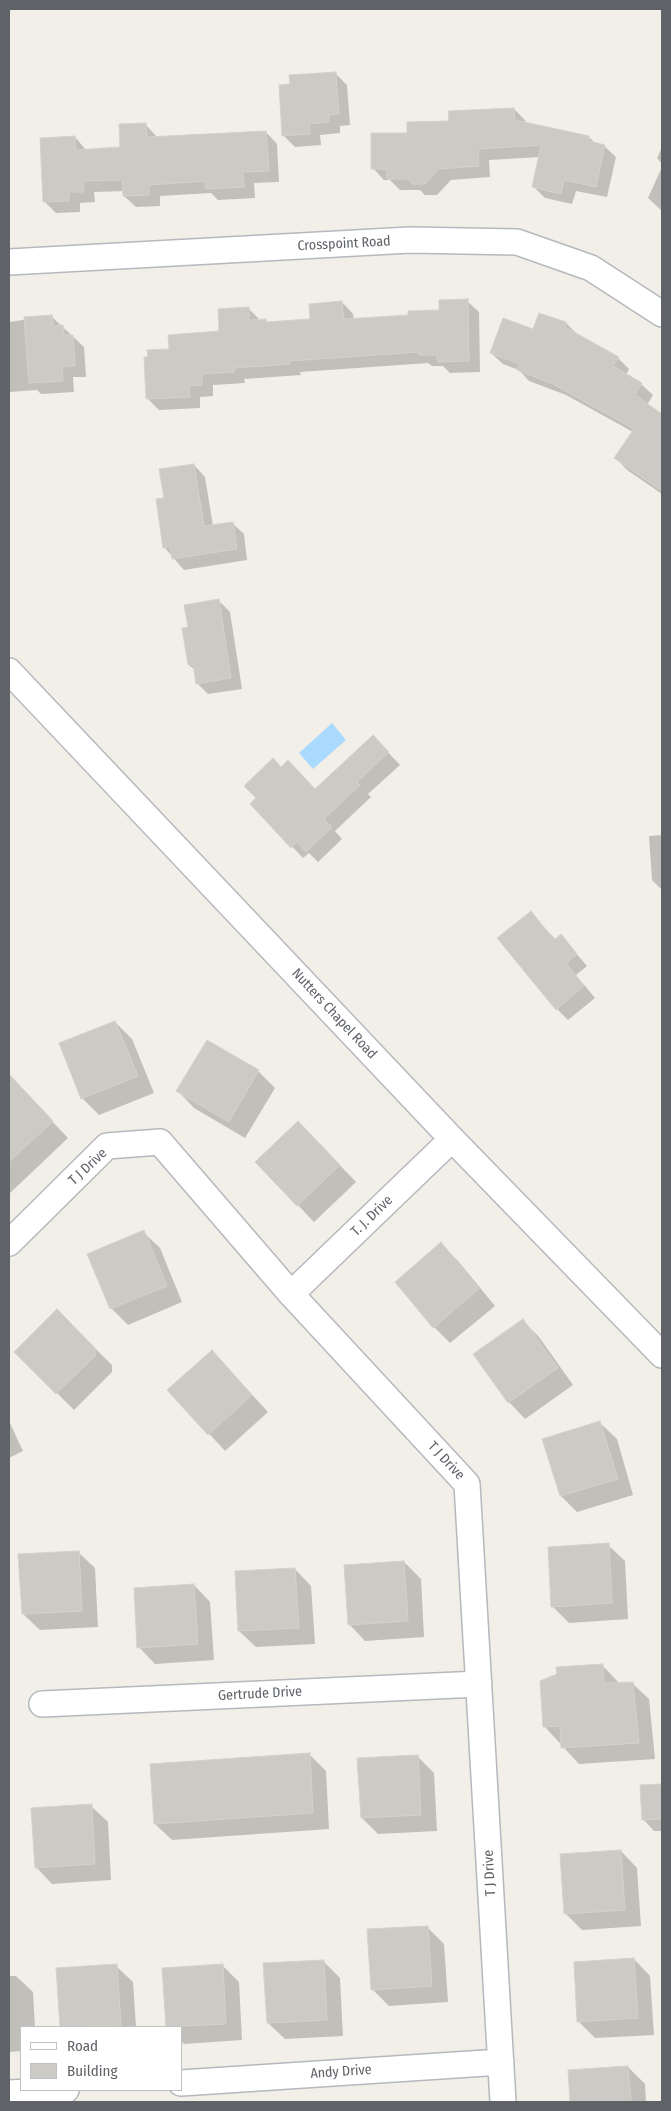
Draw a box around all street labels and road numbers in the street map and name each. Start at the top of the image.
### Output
street label: Crosspoint Road [297,233,391,255]
street label: Nutters Chapel Road [288,965,380,1063]
street label: T J Drive [65,1145,111,1189]
street label: T. J. Drive [348,1192,396,1240]
street label: T J Drive [424,1438,468,1484]
street label: Gertrude Drive [218,1683,302,1705]
street label: T J Drive [480,1849,500,1897]
street label: Andy Drive [310,2061,372,2083]

